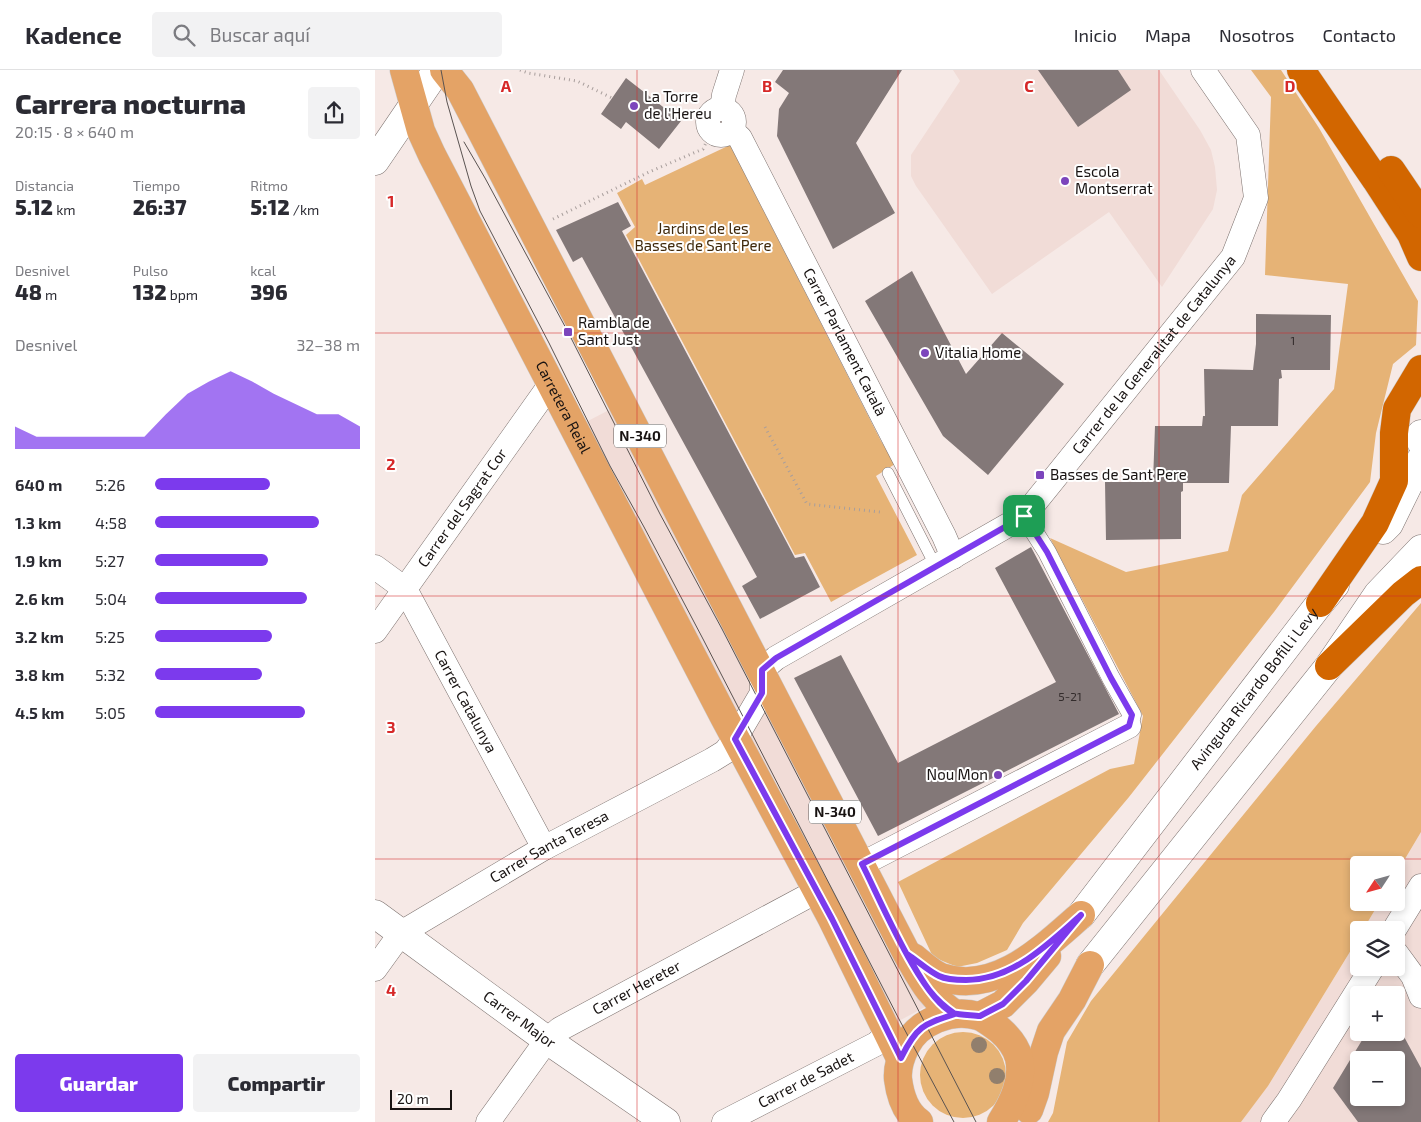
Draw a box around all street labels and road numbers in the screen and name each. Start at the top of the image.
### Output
street label: Carrer de la Generalitat de Catalunya [1068,251,1239,457]
street label: Carrer Parlament Català [800,265,891,419]
street label: Carretera Reial [532,357,596,457]
road number: N-340 [614,424,666,448]
street label: Carrer del Sagrat Cor [413,445,510,570]
street label: Avinguda Ricardo Bofill i Levy [1186,604,1321,773]
street label: Carrer Catalunya [431,646,501,756]
road number: N-340 [809,800,861,824]
street label: Carrer Santa Teresa [486,806,611,886]
street label: Carrer Hereter [589,956,683,1018]
street label: Carrer Major [480,986,560,1051]
street label: Carrer de Sadet [755,1047,856,1111]

